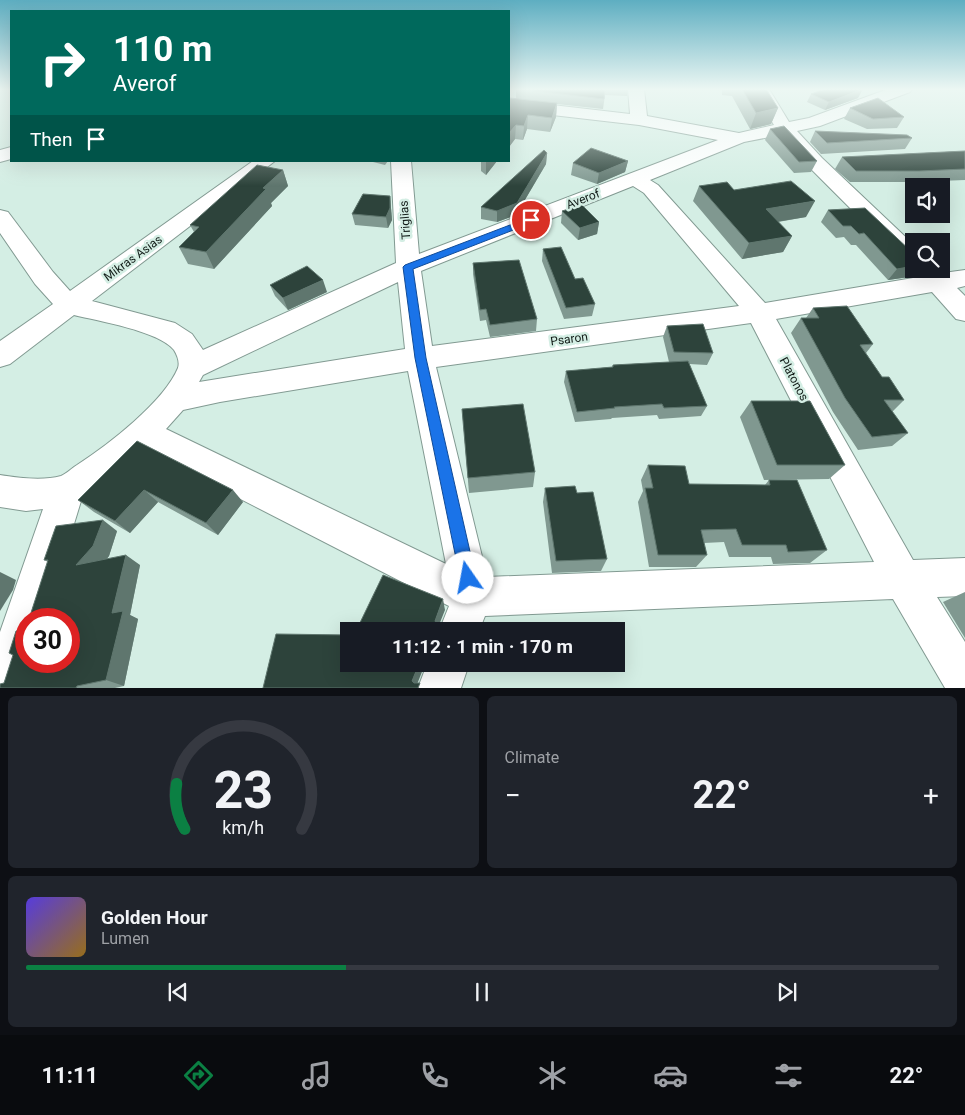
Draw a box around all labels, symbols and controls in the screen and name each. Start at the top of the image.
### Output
text: 110 m [113,29,212,70]
icon: right [30,30,95,95]
text: Averof [113,71,176,96]
icon: arrive [82,125,110,153]
text: Then [30,128,72,151]
map controls [905,178,950,278]
button: sound [905,178,950,223]
street label: Averof [564,186,602,212]
pin [510,199,552,241]
street label: Triglias [397,200,413,240]
icon: arrive [517,206,545,234]
street label: Mikras Asias [101,232,165,284]
button: search [905,233,950,278]
street label: Psaron [549,329,589,349]
street label: Platonos [777,355,811,403]
position arrow [441,551,493,603]
speed limit sign: 30 [15,608,80,673]
text: 11:12 · 1 min · 170 m [392,635,573,658]
text: Climate [505,748,559,767]
text: 23 [213,760,273,821]
text: 22° [693,773,751,817]
text: − [505,779,521,812]
text: + [923,779,939,812]
text: km/h [222,817,264,838]
text: Golden Hour [101,906,208,929]
text: Lumen [101,929,149,948]
icon: previous [164,978,192,1006]
icon: pause [468,978,496,1006]
icon: next [773,978,801,1006]
icon: directions [181,1058,216,1093]
icon: music [299,1058,334,1093]
icon: phone [417,1058,452,1093]
icon: climate [535,1058,570,1093]
icon: car [653,1058,688,1093]
icon: filters [771,1058,806,1093]
text: 11:11 [42,1063,98,1088]
text: 22° [890,1063,923,1088]

